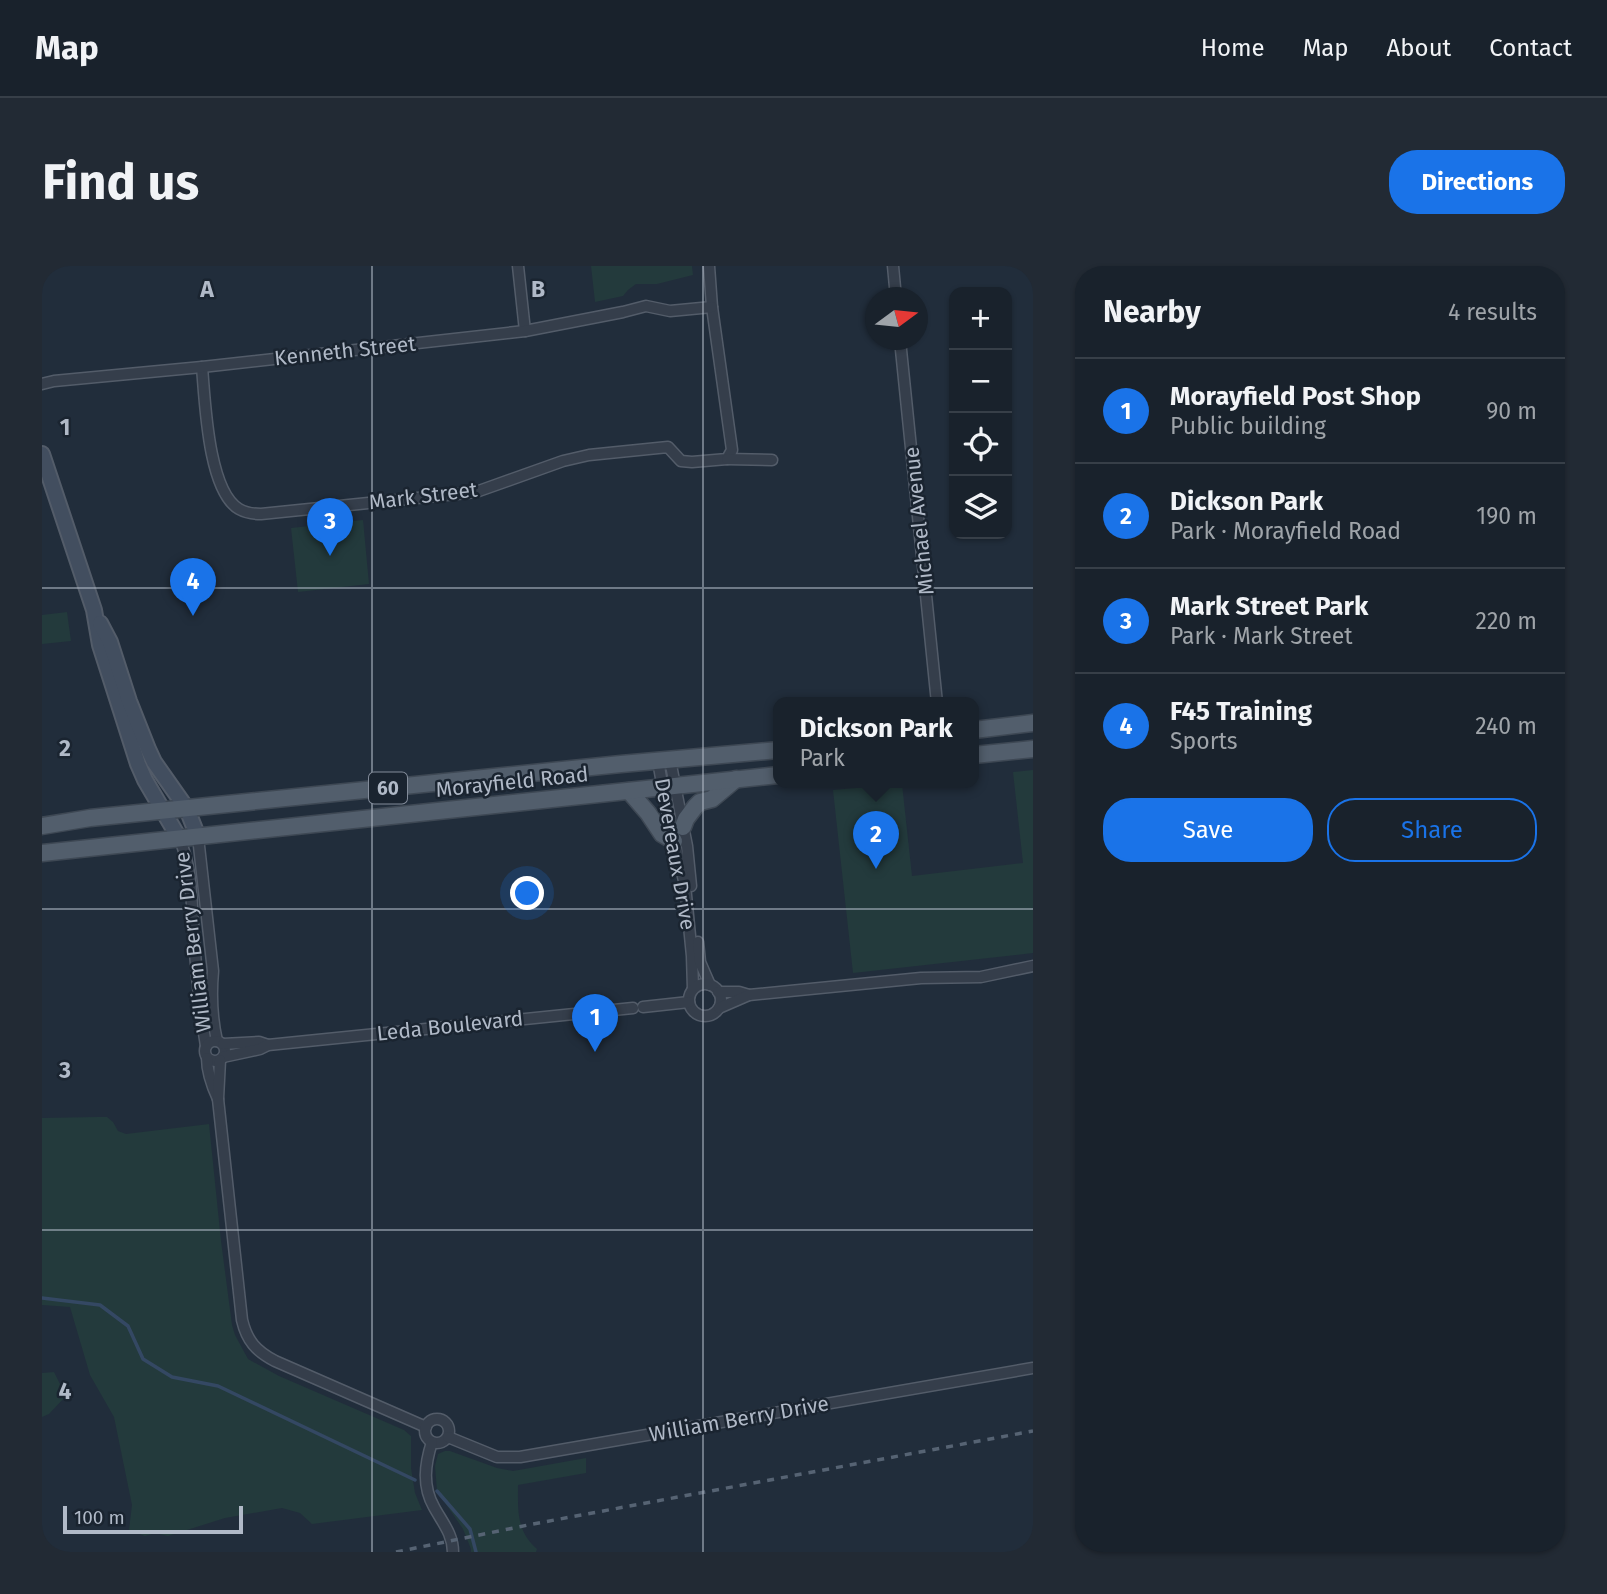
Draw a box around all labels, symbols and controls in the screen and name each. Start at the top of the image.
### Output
text: Map [35,28,99,68]
text: Home [1201,34,1265,62]
text: Map [1303,34,1349,62]
text: About [1387,34,1451,62]
text: Contact [1489,34,1572,62]
button: Directions [1389,150,1565,214]
text: Find us [42,153,199,212]
text: A [199,275,214,303]
text: B [531,275,545,303]
north arrow [865,287,928,350]
map controls [949,287,1012,539]
button: + [949,287,1012,350]
text: Nearby [1103,294,1201,330]
text: 4 results [1448,298,1537,326]
street label: Kenneth Street [273,331,417,371]
button: − [949,350,1012,413]
text: Morayfield Post Shop [1170,381,1421,412]
text: 1 [1121,397,1131,425]
text: 90 m [1486,397,1537,425]
text: Public building [1170,412,1326,440]
text: 1 [60,413,70,441]
button: locate [949,413,1012,476]
street label: Michael Avenue [898,446,940,596]
street label: Mark Street [367,476,479,516]
button: layers [949,476,1012,539]
text: Dickson Park [1170,486,1323,517]
pin: 3 [307,498,353,556]
text: 2 [1120,502,1132,530]
text: 190 m [1476,502,1537,530]
text: Park · Morayfield Road [1170,517,1401,545]
pin: 4 [170,558,216,616]
text: Mark Street Park [1170,591,1368,622]
text: 3 [1120,607,1132,635]
text: 220 m [1476,607,1537,635]
text: Park · Mark Street [1170,622,1353,650]
text: F45 Training [1170,696,1312,727]
popup [773,697,979,788]
text: 4 [1120,712,1133,740]
text: 240 m [1475,712,1537,740]
text: Dickson Park [799,713,953,744]
text: Sports [1170,727,1238,755]
text: 2 [59,734,71,762]
text: Park [799,744,845,772]
street label: Morayfield Road [434,761,590,803]
road number: 60 [369,772,407,804]
street label: Devereaux Drive [649,776,701,932]
button: Save [1103,798,1313,862]
button: Share [1327,798,1537,862]
pin: 2 [853,811,899,869]
street label: William Berry Drive [169,850,217,1034]
your location [510,876,544,910]
pin: 1 [572,994,618,1052]
street label: Leda Boulevard [376,1005,524,1047]
text: 3 [58,1056,71,1084]
text: 4 [59,1377,72,1405]
street label: William Berry Drive [647,1390,831,1448]
scale bar [63,1503,243,1535]
text: 100 m [74,1506,125,1529]

